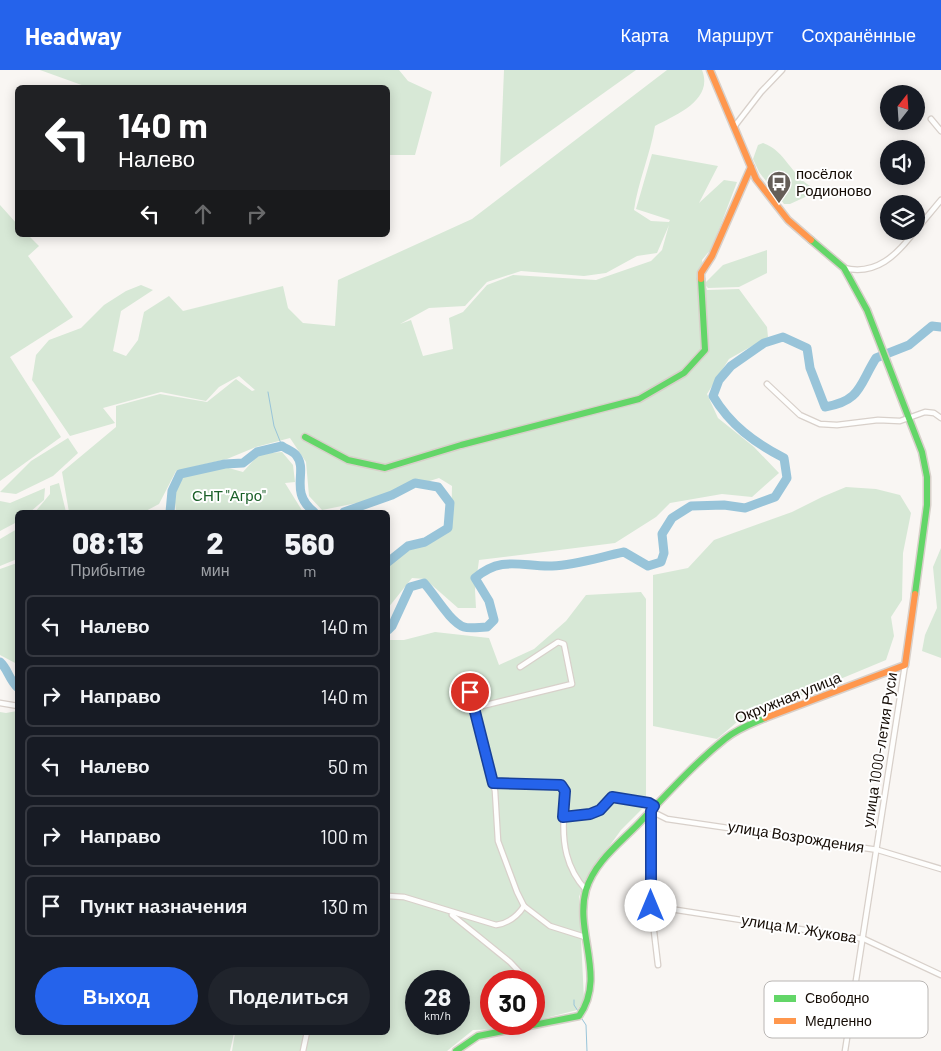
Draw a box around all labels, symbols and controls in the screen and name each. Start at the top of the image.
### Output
text: Headway [25,21,122,50]
text: Карта [621,24,669,46]
text: Маршрут [697,24,773,46]
text: Сохранённые [801,24,916,46]
north arrow [880,85,925,130]
map controls [880,85,925,240]
text: 140 m [118,103,208,145]
icon: left [35,105,100,170]
button: sound [880,140,925,185]
text: Налево [118,145,195,171]
place label: посёлок Родионово [796,164,872,199]
bus stop icon: посёлок Родионово [766,170,792,204]
button: layers [880,195,925,240]
icon: left [136,200,164,228]
icon: ahead [189,200,217,228]
icon: right [242,200,270,228]
park label: СНТ "Агро" [192,486,266,504]
text: 08:13 [72,524,144,560]
text: 2 [207,524,224,560]
text: 560 [285,525,335,561]
text: Прибытие [70,560,145,579]
text: мин [201,560,230,579]
text: m [303,561,316,580]
icon: left [37,612,65,640]
text: Налево [80,614,150,637]
text: 140 m [321,615,368,638]
street label: Окружная улица [732,667,844,727]
pin [449,671,491,713]
street label: улица 1000-летия Руси [858,671,900,829]
icon: arrive [456,678,484,706]
icon: right [37,682,65,710]
text: Направо [80,684,161,707]
text: 140 m [321,685,368,708]
icon: left [37,752,65,780]
text: Налево [80,754,150,777]
text: 50 m [328,755,368,778]
street label: улица Возрождения [727,816,866,856]
icon: right [37,822,65,850]
text: Направо [80,824,161,847]
text: 100 m [320,825,368,848]
position arrow [624,879,676,931]
icon: arrive [37,892,65,920]
text: Пункт назначения [80,894,247,917]
text: 130 m [321,895,368,918]
street label: улица М. Жукова [740,910,859,946]
button: Выход [35,967,198,1025]
button: Поделиться [208,967,370,1025]
speed limit sign: 30 [480,970,545,1035]
text: 28 [424,981,451,1011]
legend [764,981,928,1038]
text: Свободно [805,989,870,1006]
text: km/h [424,1008,451,1022]
text: Медленно [805,1012,872,1029]

